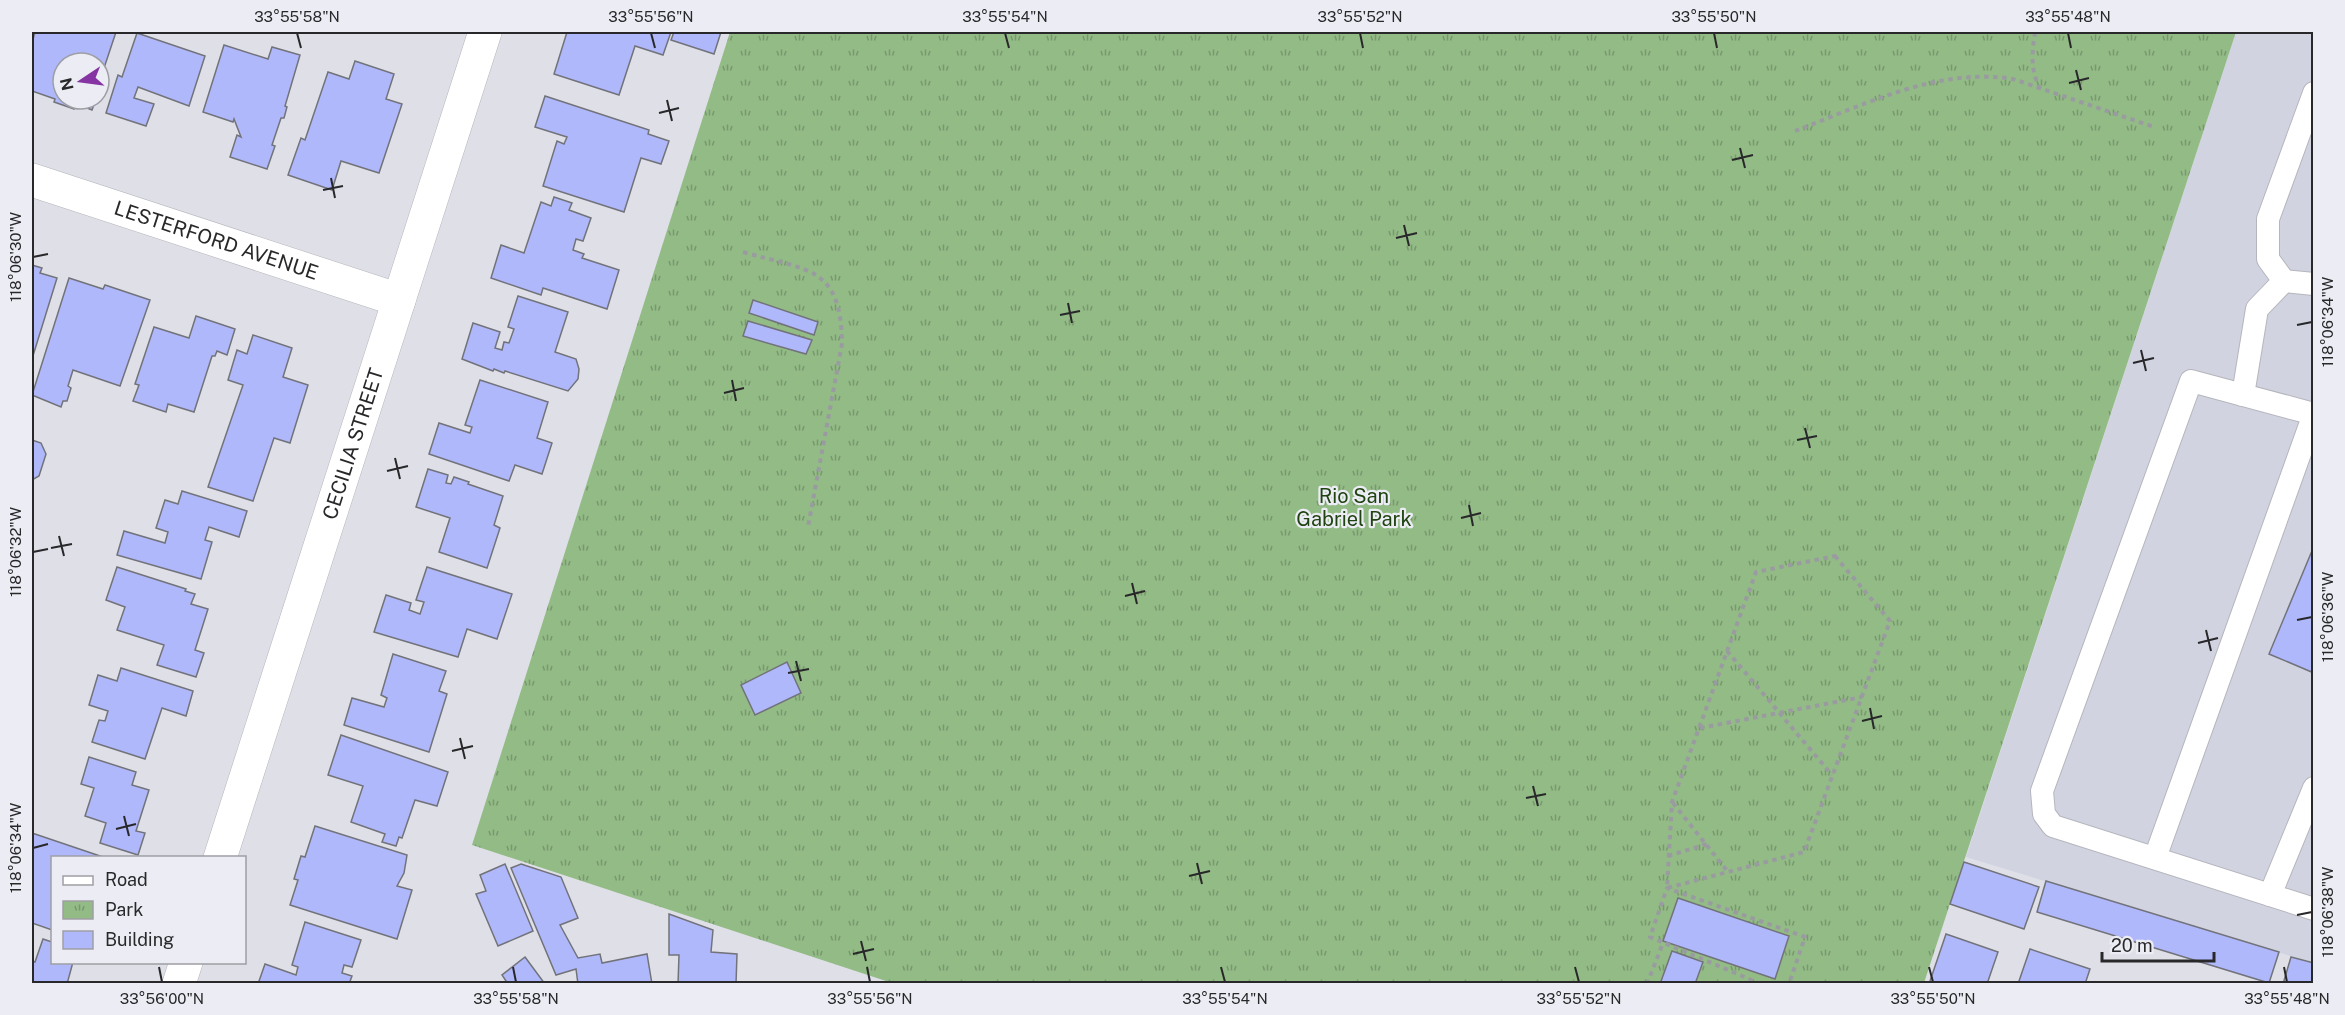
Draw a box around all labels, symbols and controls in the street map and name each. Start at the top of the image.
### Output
text: 33°55'58"N [254,8,340,25]
text: 33°55'56"N [608,8,694,25]
text: 33°55'54"N [962,8,1048,25]
text: 33°55'52"N [1318,8,1402,25]
text: 33°55'50"N [1671,8,1757,25]
text: 33°55'48"N [2025,8,2111,25]
north arrow [51,51,111,111]
text: N [56,76,78,92]
street label: LESTERFORD AVENUE [111,196,321,285]
text: 118°06'30"W [7,212,24,302]
text: 118°06'34"W [2319,277,2336,367]
street label: CECILIA STREET [317,365,388,522]
park label: Rio San Gabriel Park [1296,484,1412,531]
text: 118°06'32"W [7,507,24,597]
text: 118°06'36"W [2319,572,2336,662]
text: 118°06'34"W [7,803,24,893]
legend [51,856,246,964]
text: 118°06'38"W [2319,867,2336,957]
text: Road [105,869,148,890]
text: Park [105,899,143,920]
scale bar [2102,925,2214,963]
text: Building [105,929,174,950]
text: 20 m [2111,935,2153,956]
text: 33°56'00"N [120,990,204,1007]
text: 33°55'58"N [473,990,559,1007]
text: 33°55'56"N [827,990,913,1007]
text: 33°55'54"N [1182,990,1268,1007]
text: 33°55'52"N [1537,990,1621,1007]
text: 33°55'50"N [1890,990,1976,1007]
text: 33°55'48"N [2244,990,2330,1007]

